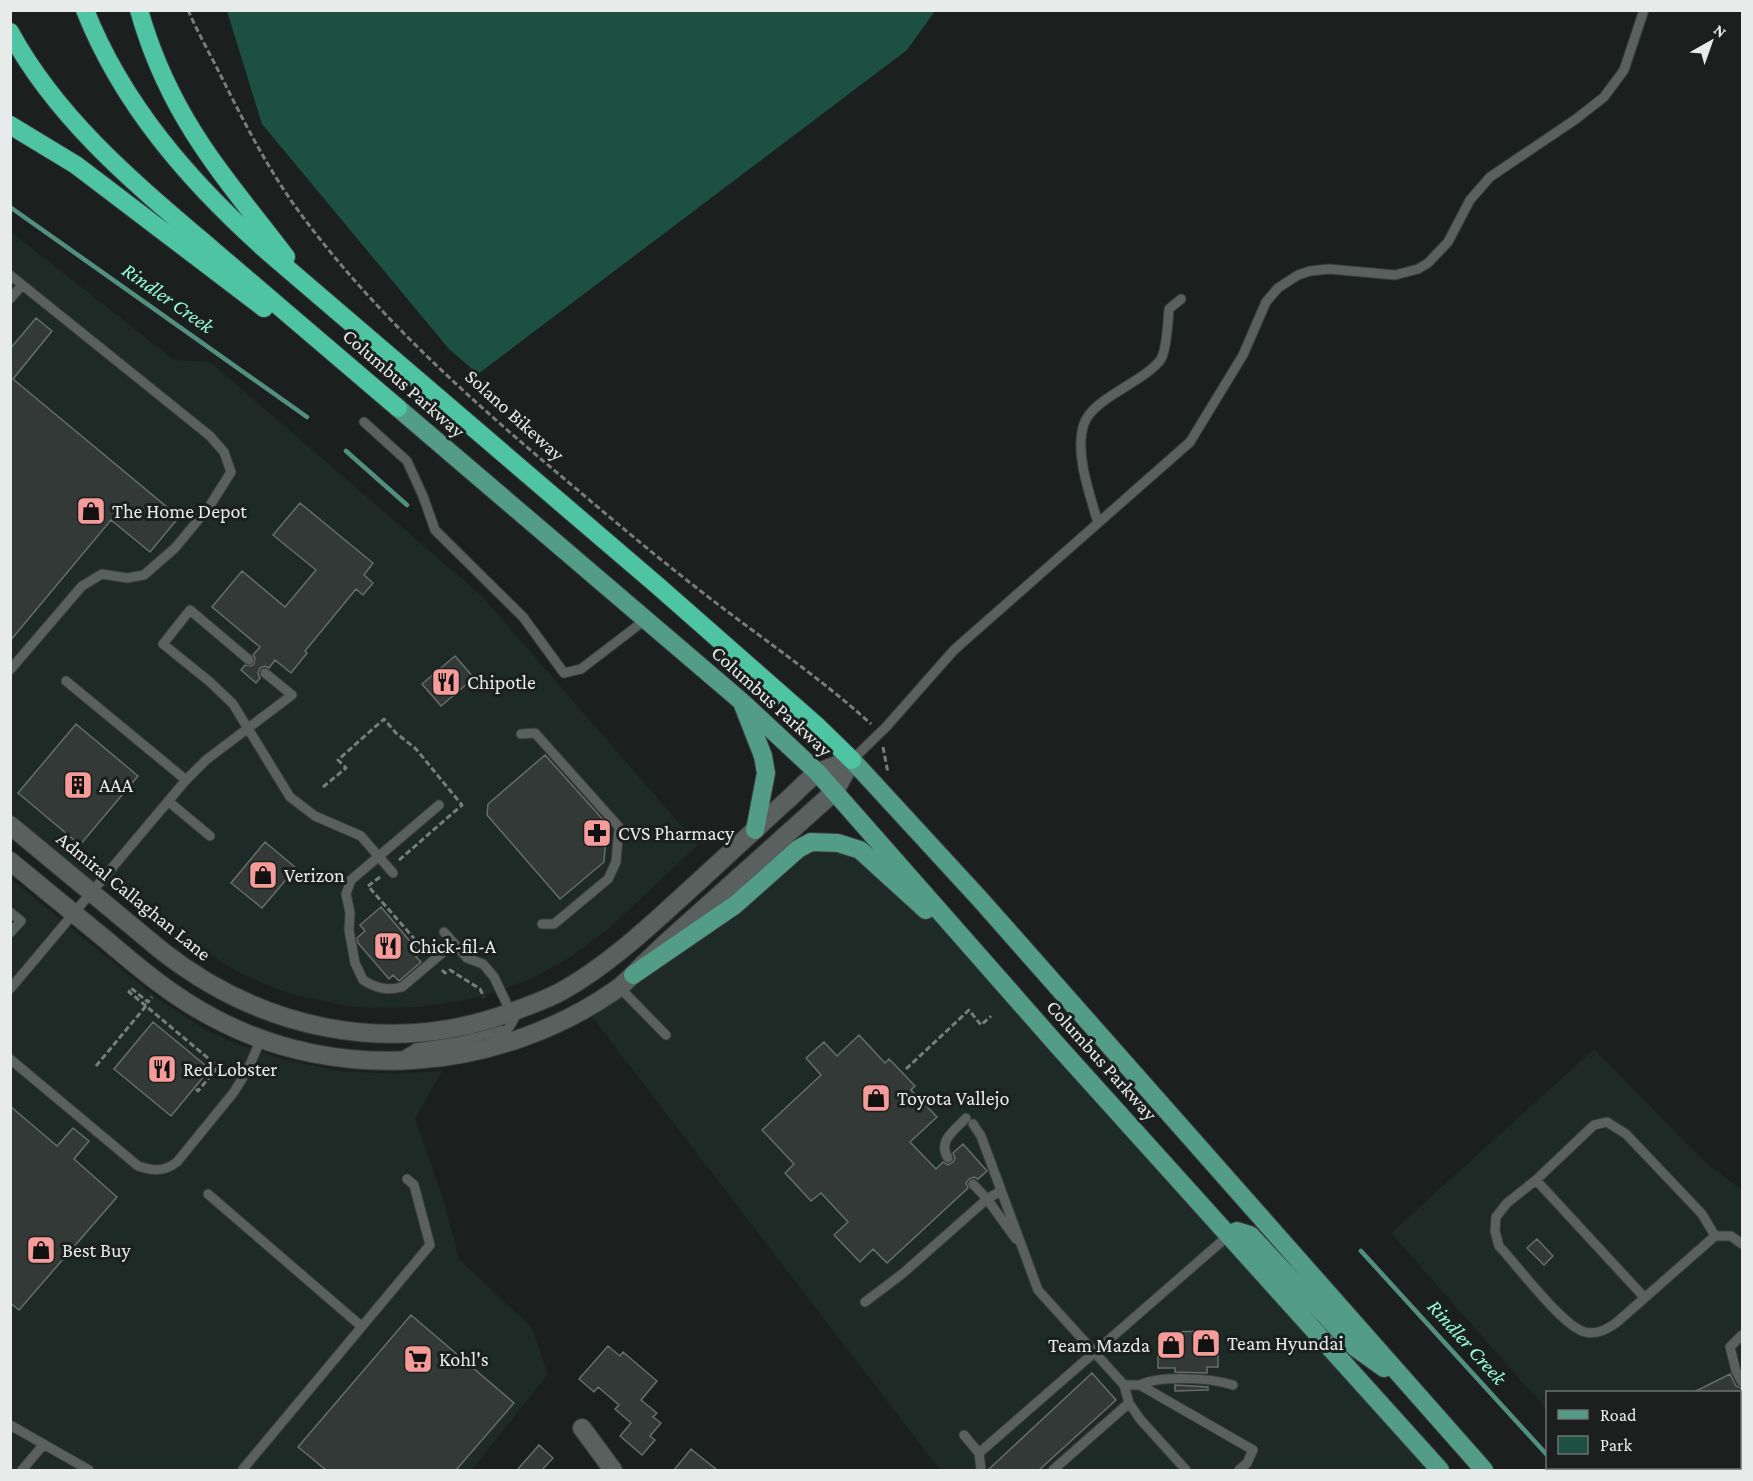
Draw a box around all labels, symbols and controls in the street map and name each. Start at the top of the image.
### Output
north arrow [1681,12,1741,72]
text: N [1711,21,1730,41]
water label: Rindler Creek [118,258,219,339]
street label: Columbus Parkway [338,324,470,443]
street label: Solano Bikeway [460,365,570,466]
shop icon: The Home Depot [75,495,107,527]
place label: The Home Depot [112,500,247,523]
street label: Columbus Parkway [707,641,837,762]
restaurant icon: Chipotle [430,666,462,698]
place label: Chipotle [467,671,536,694]
building icon: AAA [62,769,94,801]
place label: AAA [99,774,134,796]
pharmacy icon: CVS Pharmacy [581,817,613,849]
place label: CVS Pharmacy [618,822,735,845]
street label: Admiral Callaghan Lane [52,827,216,966]
shop icon: Verizon [247,859,279,891]
place label: Verizon [284,864,345,886]
restaurant icon: Chick-fil-A [372,930,404,962]
place label: Chick-fil-A [409,935,497,957]
street label: Columbus Parkway [1041,995,1162,1126]
restaurant icon: Red Lobster [146,1053,178,1085]
place label: Red Lobster [183,1058,277,1080]
shop icon: Toyota Vallejo [860,1082,892,1114]
place label: Toyota Vallejo [897,1087,1009,1110]
shop icon: Best Buy [25,1234,57,1266]
place label: Best Buy [62,1239,131,1262]
water label: Rindler Creek [1422,1294,1512,1390]
shop icon: Team Hyundai [1190,1327,1222,1359]
shop icon: Team Mazda [1155,1329,1187,1361]
place label: Team Hyundai [1227,1332,1344,1355]
place label: Team Mazda [1048,1334,1150,1356]
supermarket icon: Kohl's [402,1343,434,1375]
place label: Kohl's [439,1348,489,1370]
legend [1546,1391,1741,1469]
text: Road [1600,1405,1637,1425]
text: Park [1600,1435,1632,1455]

